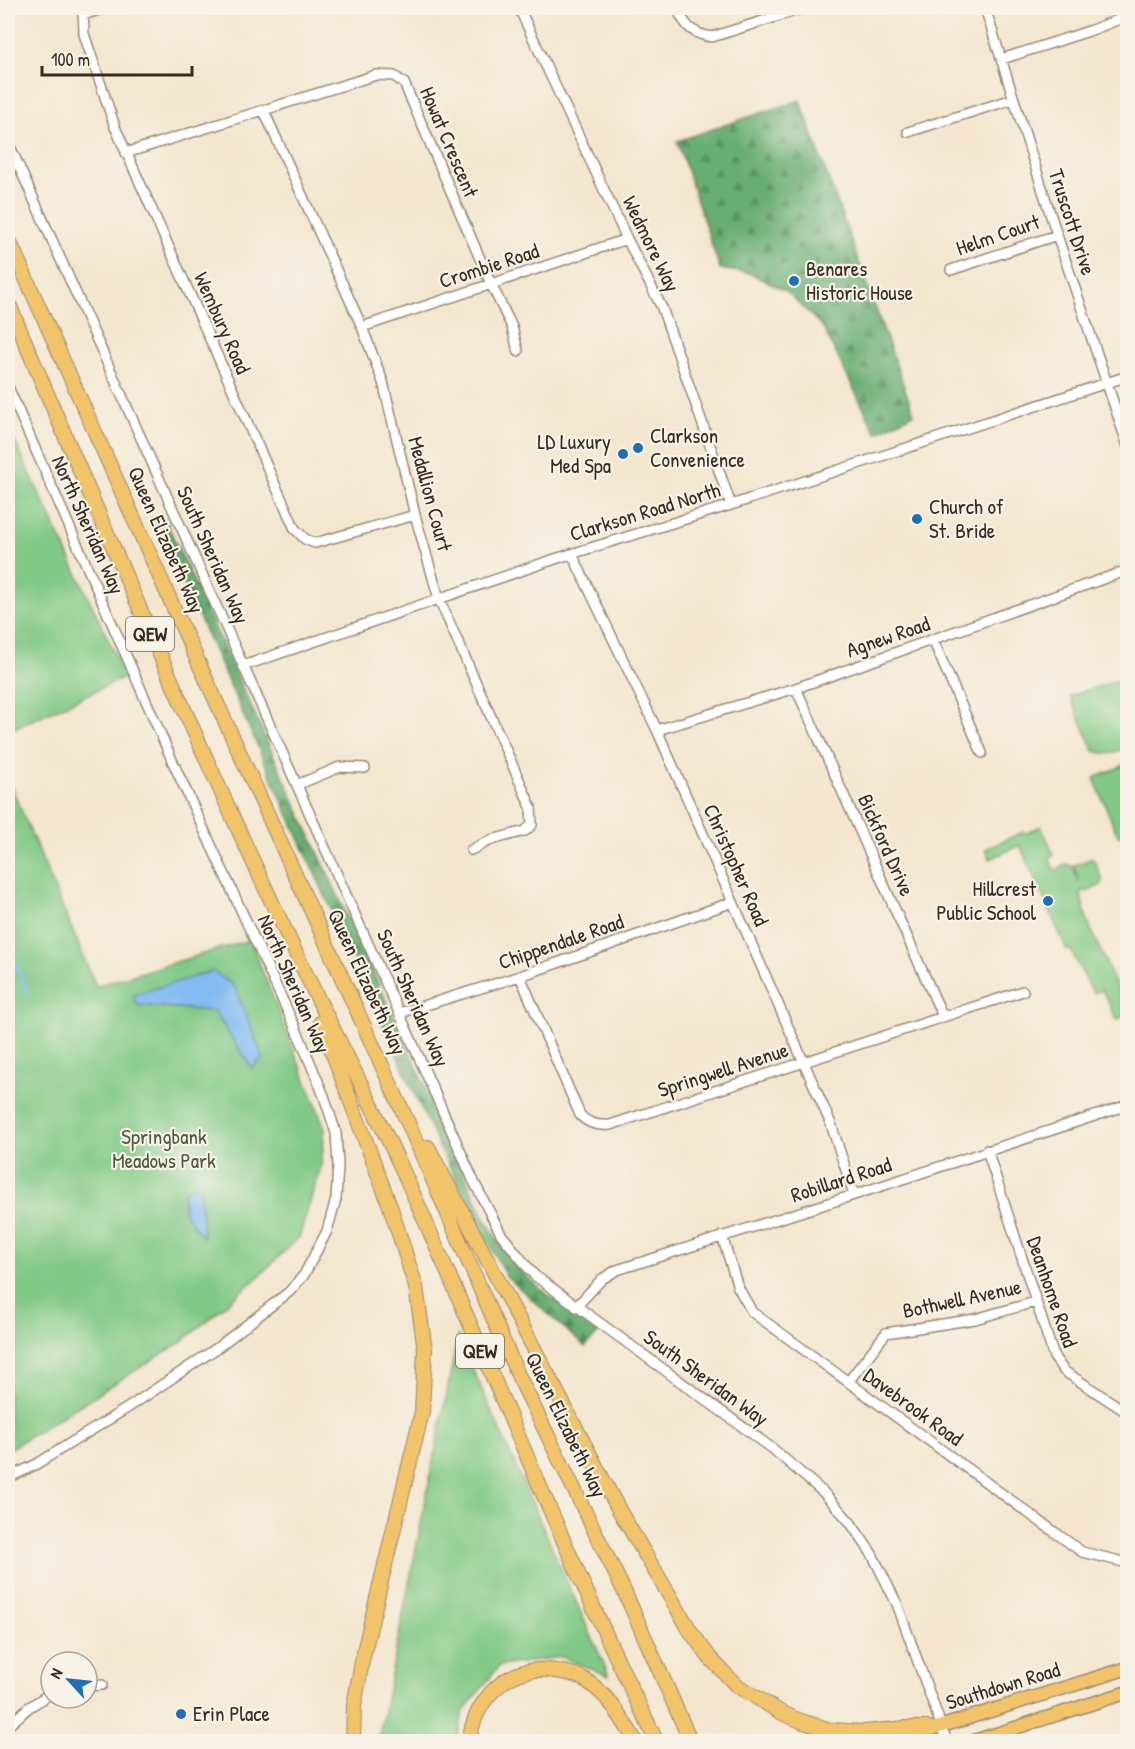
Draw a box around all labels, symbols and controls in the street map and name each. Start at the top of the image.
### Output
scale bar [42,39,192,77]
text: 100 m [51,47,90,72]
street label: Howat Crescent [413,82,486,202]
street label: Truscott Drive [1042,165,1103,279]
street label: Wedmore Way [616,191,687,297]
street label: Helm Court [952,206,1044,262]
street label: Crombie Road [435,236,542,295]
place label: Benares Historic House [806,254,913,307]
street label: Wembury Road [187,267,258,378]
marker: Benares Historic House [787,274,801,288]
place label: Clarkson Convenience [650,421,745,474]
place label: LD Luxury Med Spa [537,427,611,480]
street label: Medallion Court [401,433,460,555]
marker: Clarkson Convenience [631,441,645,455]
marker: LD Luxury Med Spa [616,447,630,461]
street label: North Sheridan Way [45,451,132,599]
street label: Queen Elizabeth Way [121,462,212,618]
street label: Clarkson Road North [566,475,724,548]
street label: South Sheridan Way [170,481,257,628]
place label: Church of St. Bride [929,492,1004,545]
marker: Church of St. Bride [910,512,924,526]
street label: Agnew Road [842,609,933,664]
road number: QEW [126,617,174,651]
street label: Bickford Drive [851,789,922,900]
street label: Christopher Road [697,799,776,930]
place label: Hillcrest Public School [936,874,1037,927]
marker: Hillcrest Public School [1041,894,1055,908]
street label: Queen Elizabeth Way [321,904,414,1060]
street label: Chippendale Road [494,907,627,976]
street label: North Sheridan Way [251,910,338,1058]
street label: South Sheridan Way [370,924,457,1071]
street label: Springwell Avenue [654,1035,792,1104]
park label: Springbank Meadows Park [112,1122,216,1175]
street label: Robillard Road [787,1150,895,1209]
street label: Deanhome Road [1020,1233,1085,1351]
street label: Bothwell Avenue [900,1272,1024,1325]
street label: South Sheridan Way [638,1322,775,1433]
road number: QEW [456,1334,504,1368]
street label: Queen Elizabeth Way [519,1347,614,1502]
street label: Davebrook Road [858,1361,969,1453]
north arrow [39,1650,99,1710]
street label: Southdown Road [942,1654,1063,1717]
text: N [44,1664,68,1682]
place label: Erin Place [193,1699,270,1728]
marker: Erin Place [174,1707,188,1721]

